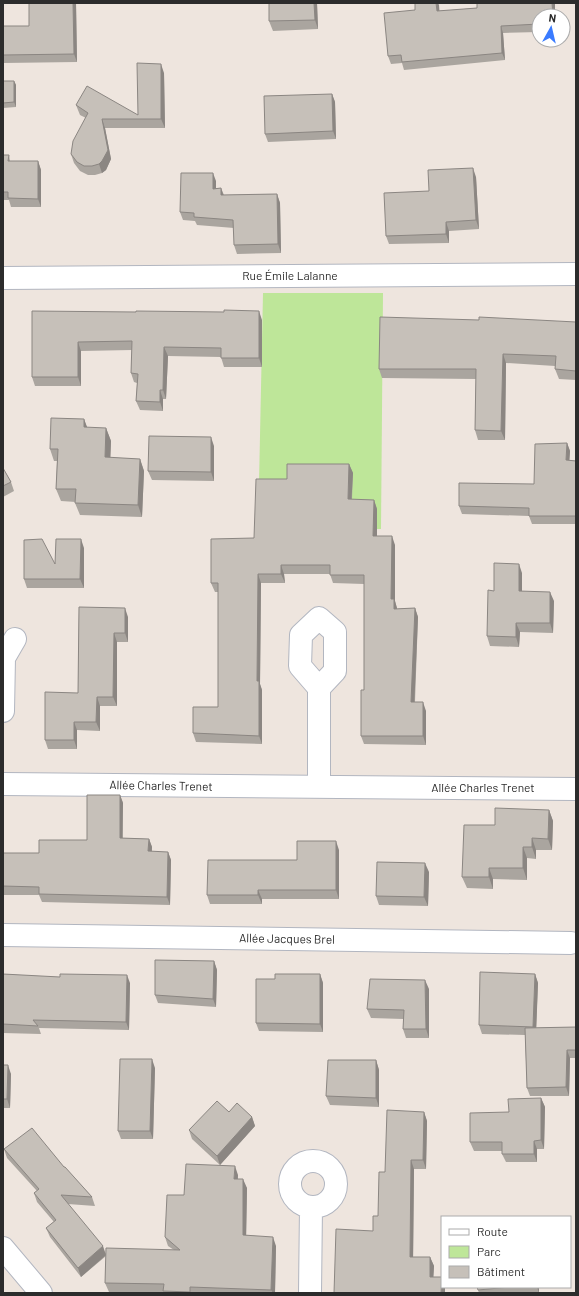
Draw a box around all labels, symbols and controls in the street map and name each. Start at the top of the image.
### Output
north arrow [531,8,571,48]
text: N [548,11,557,25]
street label: Rue Émile Lalanne [242,268,338,282]
street label: Allée Charles Trenet [109,777,213,793]
street label: Allée Charles Trenet [431,780,535,794]
street label: Allée Jacques Brel [239,930,335,946]
legend [441,1216,571,1288]
text: Route [477,1224,508,1238]
text: Parc [477,1244,501,1258]
text: Bâtiment [477,1264,525,1278]

